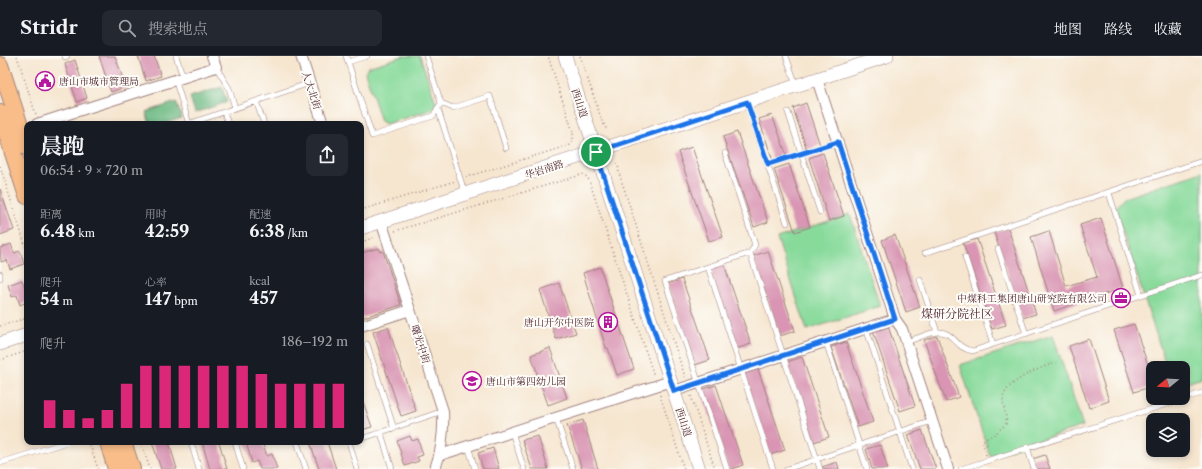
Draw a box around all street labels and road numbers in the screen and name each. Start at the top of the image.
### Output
street label: 人大北街 [299,69,324,111]
street label: 西山道 [569,87,590,119]
street label: 华岩南路 [523,157,565,182]
street label: 曙光中街 [408,323,433,365]
street label: 西山道 [673,406,694,438]

